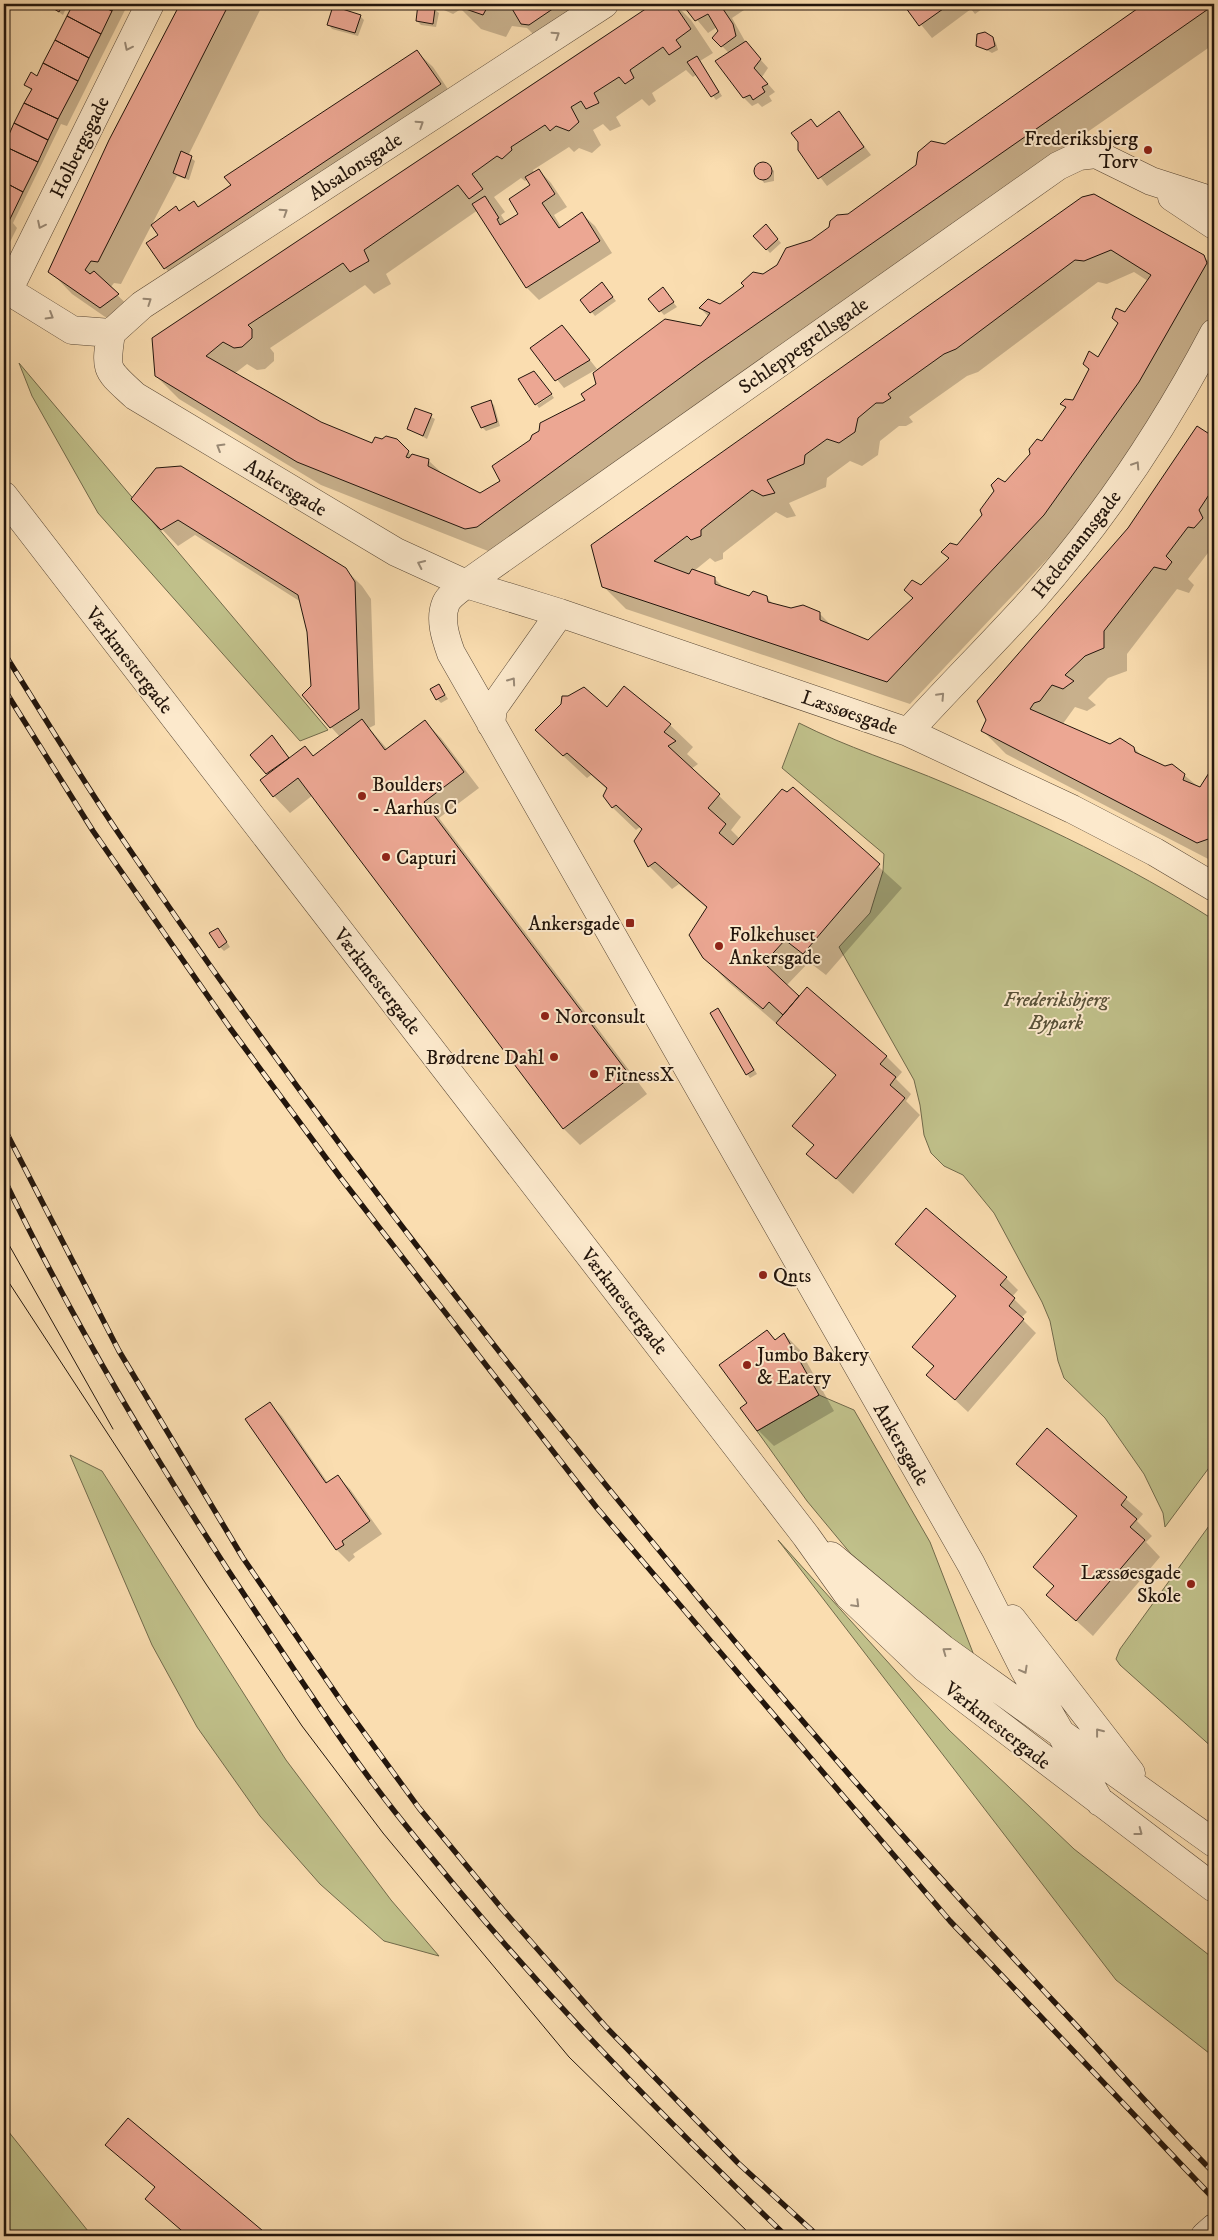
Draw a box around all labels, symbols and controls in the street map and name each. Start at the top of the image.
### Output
one-way arrow [550,32,560,41]
one-way arrow [124,42,134,51]
street label: Holbergsgade [45,93,116,203]
one-way arrow [415,120,424,130]
place label: Frederiksbjerg Torv [1024,127,1138,175]
street label: Absalonsgade [304,128,407,207]
marker: Frederiksbjerg Torv [1142,144,1154,156]
one-way arrow [278,209,287,219]
one-way arrow [37,219,47,228]
street label: Schleppegrellsgade [734,292,874,400]
one-way arrow [142,298,152,307]
one-way arrow [44,310,53,320]
one-way arrow [217,444,226,454]
street label: Ankersgade [239,454,331,523]
one-way arrow [1129,461,1139,470]
street label: Hedemannsgade [1027,486,1127,604]
one-way arrow [417,559,426,570]
street label: Værkmestergade [79,602,178,719]
one-way arrow [506,677,515,687]
street label: Læssøesgade [798,685,901,742]
one-way arrow [935,693,944,702]
place label: Boulders - Aarhus C [372,773,457,821]
marker: Boulders - Aarhus C [356,790,368,802]
place label: Capturi [396,846,457,871]
marker: Capturi [380,851,392,863]
place label: Ankersgade [528,912,620,937]
marker: Ankersgade [624,917,636,929]
street label: Værkmestergade [327,923,426,1040]
place label: Folkehuset Ankersgade [729,923,821,971]
marker: Folkehuset Ankersgade [713,940,725,952]
park label: Frederiksbjerg Bypark [1003,988,1110,1036]
place label: Norconsult [555,1005,646,1030]
marker: Norconsult [539,1010,551,1022]
place label: Brødrene Dahl [426,1046,544,1071]
marker: Brødrene Dahl [548,1051,560,1063]
place label: FitnessX [604,1063,675,1088]
marker: FitnessX [588,1068,600,1080]
street label: Værkmestergade [574,1243,673,1360]
place label: Qnts [773,1264,812,1289]
marker: Qnts [757,1269,769,1281]
place label: Jumbo Bakery & Eatery [755,1343,869,1391]
marker: Jumbo Bakery & Eatery [741,1359,753,1371]
street label: Ankersgade [867,1399,934,1491]
place label: Læssøesgade Skole [1081,1561,1181,1609]
marker: Læssøesgade Skole [1185,1578,1197,1590]
one-way arrow [850,1598,859,1607]
one-way arrow [942,1648,952,1657]
one-way arrow [1018,1665,1028,1674]
street label: Værkmestergade [938,1676,1055,1776]
one-way arrow [1096,1728,1105,1738]
one-way arrow [1133,1826,1142,1834]

